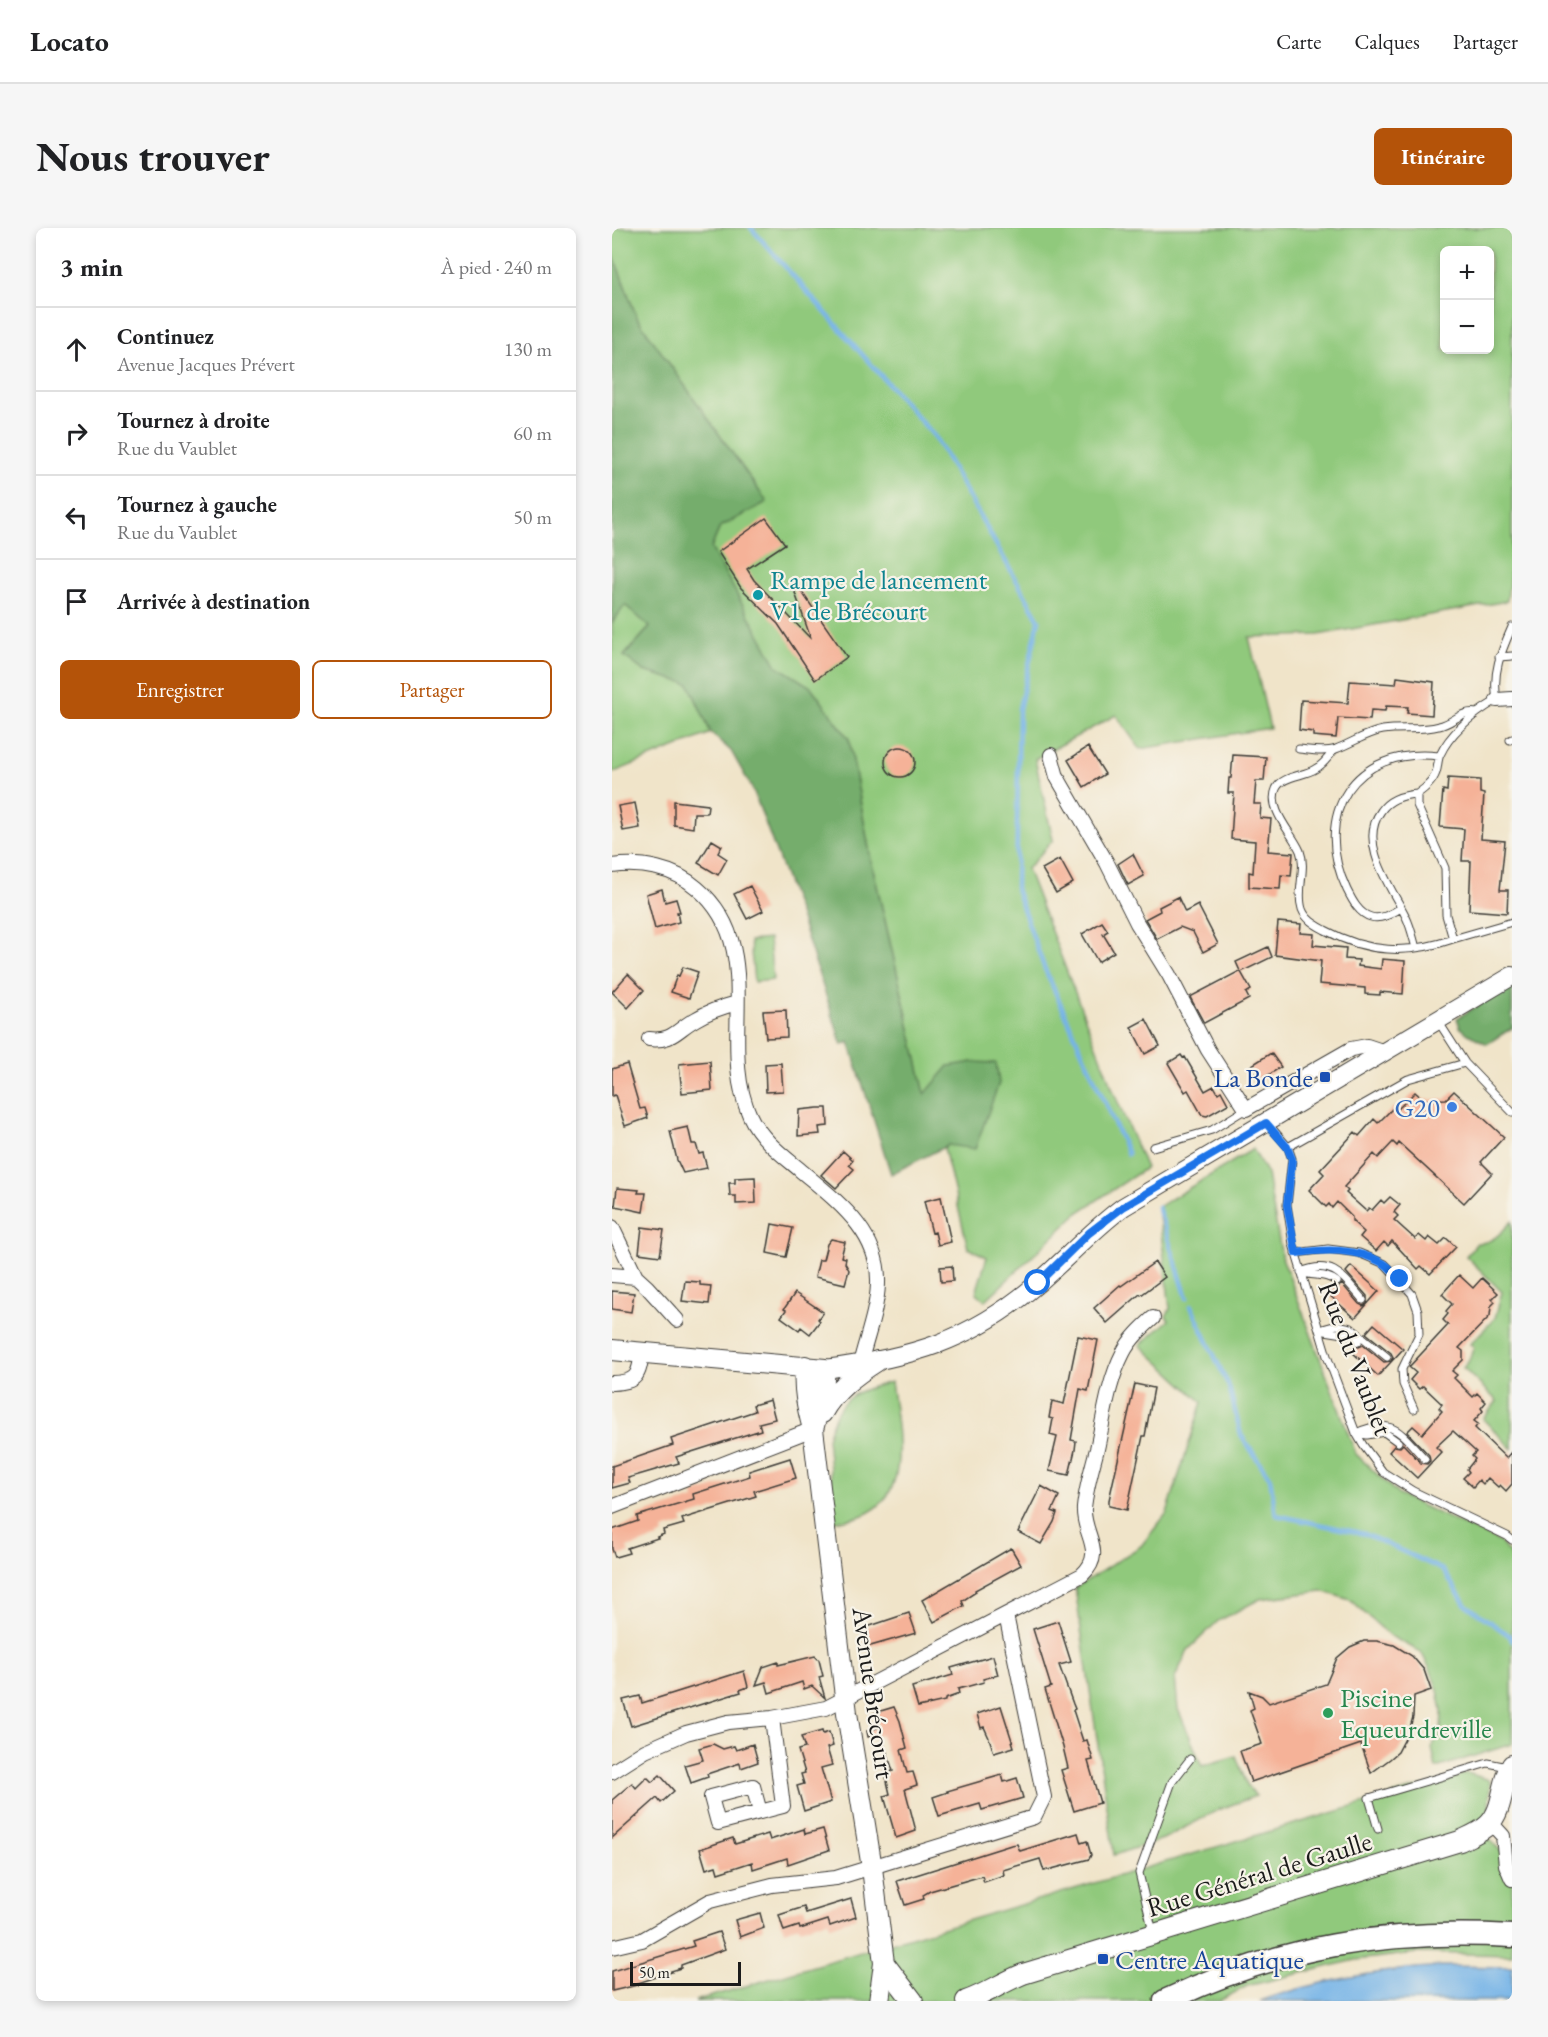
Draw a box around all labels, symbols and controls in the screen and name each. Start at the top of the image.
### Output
text: Locato [30,23,109,59]
text: Carte [1276,28,1321,55]
text: Calques [1354,28,1420,55]
text: Partager [1453,28,1518,55]
button: Itinéraire [1374,128,1512,185]
text: Nous trouver [36,129,270,184]
map controls [1440,246,1494,354]
button: + [1440,246,1494,300]
text: 3 min [60,250,123,284]
text: À pied · 240 m [441,254,552,280]
button: − [1440,300,1494,354]
text: Continuez [117,322,214,351]
icon: ahead [60,333,93,366]
text: 130 m [504,336,552,362]
text: Avenue Jacques Prévert [117,351,295,377]
text: Tournez à droite [117,406,270,435]
icon: right [60,417,93,450]
text: 60 m [513,420,552,446]
text: Rue du Vaublet [117,435,237,461]
text: Tournez à gauche [117,490,277,519]
icon: left [60,501,93,534]
text: 50 m [513,504,552,530]
text: Rue du Vaublet [117,519,237,545]
place label: Rampe de lancement V1 de Brécourt [770,562,988,628]
icon: arrive [60,585,93,618]
text: Arrivée à destination [117,587,310,616]
marker: Rampe de lancement V1 de Brécourt [751,588,765,602]
button: Enregistrer [60,660,300,719]
button: Partager [312,660,552,719]
place label: La Bonde [1213,1060,1313,1095]
marker: La Bonde [1318,1070,1332,1084]
place label: G20 [1394,1090,1440,1125]
marker: G20 [1445,1100,1459,1114]
route end [1386,1265,1412,1291]
route start [1024,1269,1050,1295]
street label: Rue du Vaublet [1311,1276,1402,1440]
street label: Avenue Brécourt [844,1604,903,1782]
place label: Piscine Equeurdreville [1340,1680,1492,1746]
marker: Piscine Equeurdreville [1321,1706,1335,1720]
street label: Rue Général de Gaulle [1142,1823,1376,1925]
place label: Centre Aquatique [1115,1942,1304,1977]
marker: Centre Aquatique [1096,1952,1110,1966]
scale bar [630,1959,741,1986]
text: 50 m [639,1962,670,1983]

